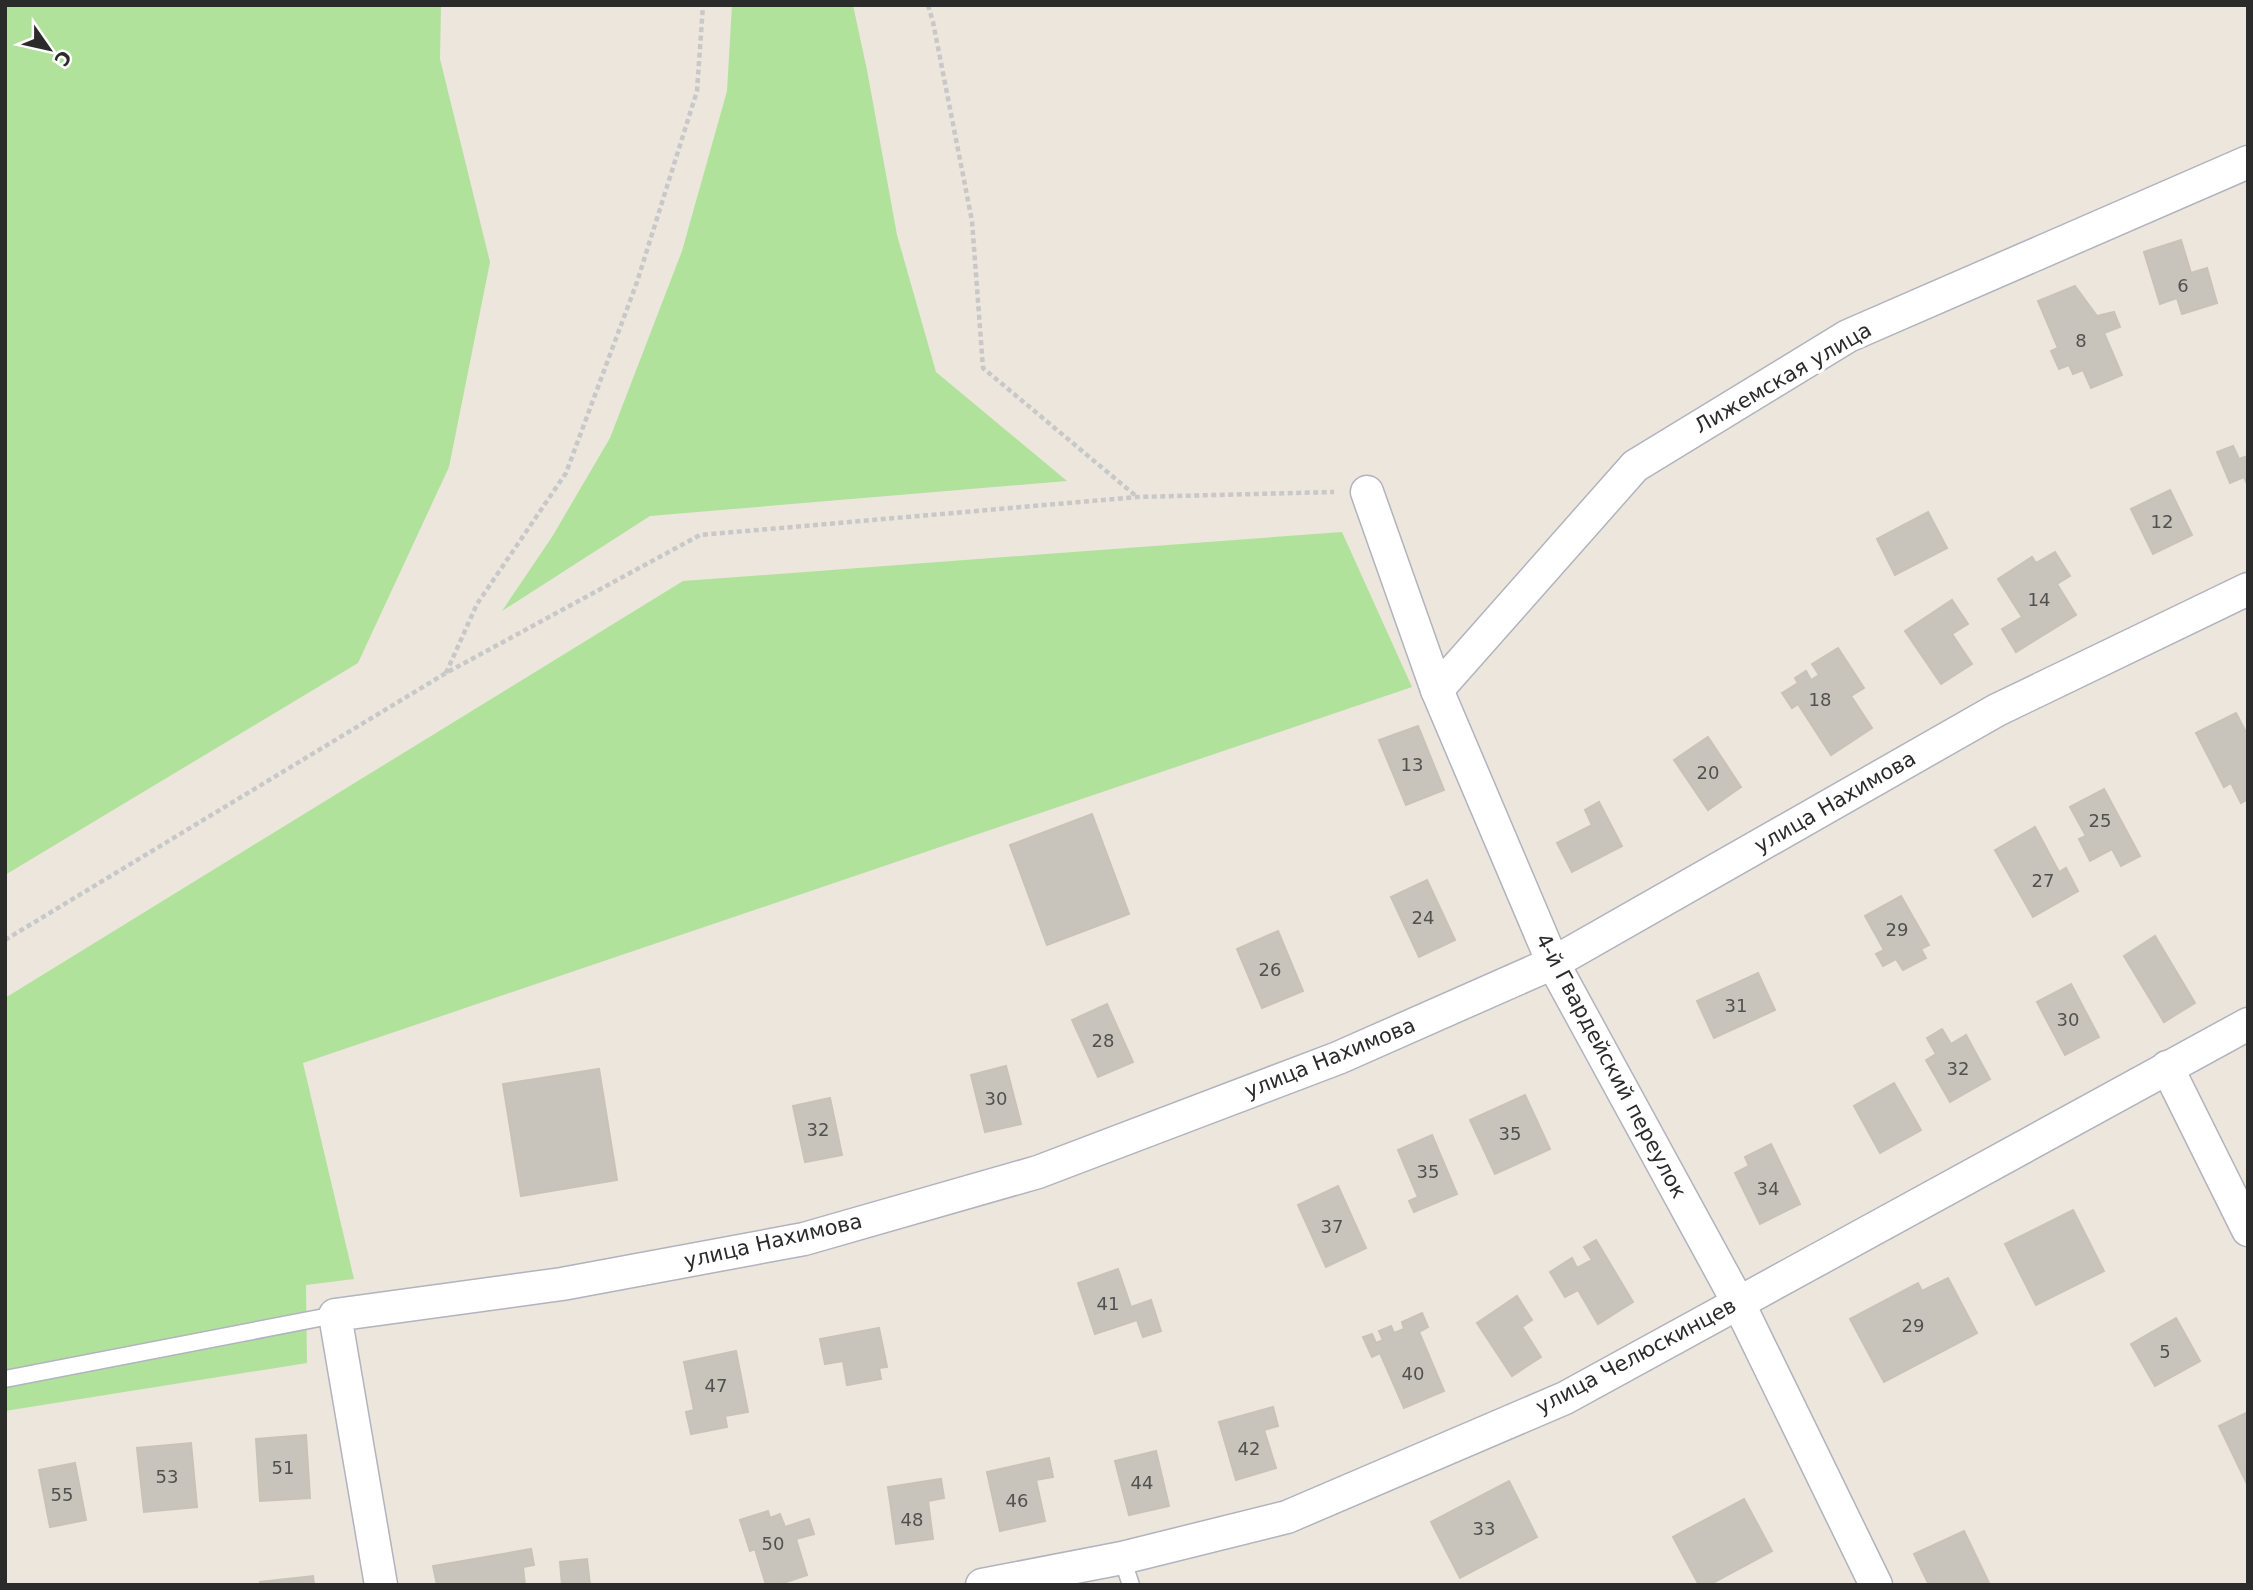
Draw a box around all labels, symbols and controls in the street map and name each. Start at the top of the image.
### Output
north arrow [14,14,84,84]
text: С [50,47,76,70]
house number: 6 [2177,275,2189,296]
street label: Лижемская улица [1690,318,1876,438]
house number: 8 [2075,330,2087,351]
house number: 12 [2151,511,2173,532]
house number: 14 [2028,589,2050,610]
house number: 18 [1809,689,1831,710]
street label: улица Нахимова [1750,746,1920,858]
house number: 13 [1401,754,1423,775]
house number: 20 [1697,762,1719,783]
house number: 25 [2089,810,2111,831]
house number: 27 [2032,870,2054,891]
house number: 24 [1412,907,1434,928]
house number: 29 [1886,919,1908,940]
street label: 4-й Гвардейский переулок [1531,930,1691,1202]
house number: 26 [1259,959,1281,980]
house number: 31 [1725,995,1747,1016]
house number: 30 [2057,1009,2079,1030]
street label: улица Нахимова [1241,1013,1419,1103]
house number: 28 [1092,1030,1114,1051]
house number: 32 [1947,1058,1969,1079]
house number: 30 [985,1088,1007,1109]
house number: 32 [807,1119,829,1140]
house number: 35 [1499,1123,1521,1144]
house number: 35 [1417,1161,1439,1182]
house number: 34 [1757,1178,1779,1199]
street label: улица Нахимова [682,1209,864,1273]
house number: 37 [1321,1216,1343,1237]
house number: 41 [1097,1293,1119,1314]
street label: улица Челюскинцев [1532,1293,1740,1419]
house number: 29 [1902,1315,1924,1336]
house number: 5 [2159,1341,2171,1362]
house number: 40 [1402,1363,1424,1384]
house number: 47 [705,1375,727,1396]
house number: 42 [1238,1438,1260,1459]
house number: 51 [272,1457,294,1478]
house number: 53 [156,1466,178,1487]
house number: 44 [1131,1472,1153,1493]
house number: 55 [51,1484,73,1505]
house number: 46 [1006,1490,1028,1511]
house number: 48 [901,1509,923,1530]
house number: 33 [1473,1518,1495,1539]
house number: 50 [762,1533,784,1554]

